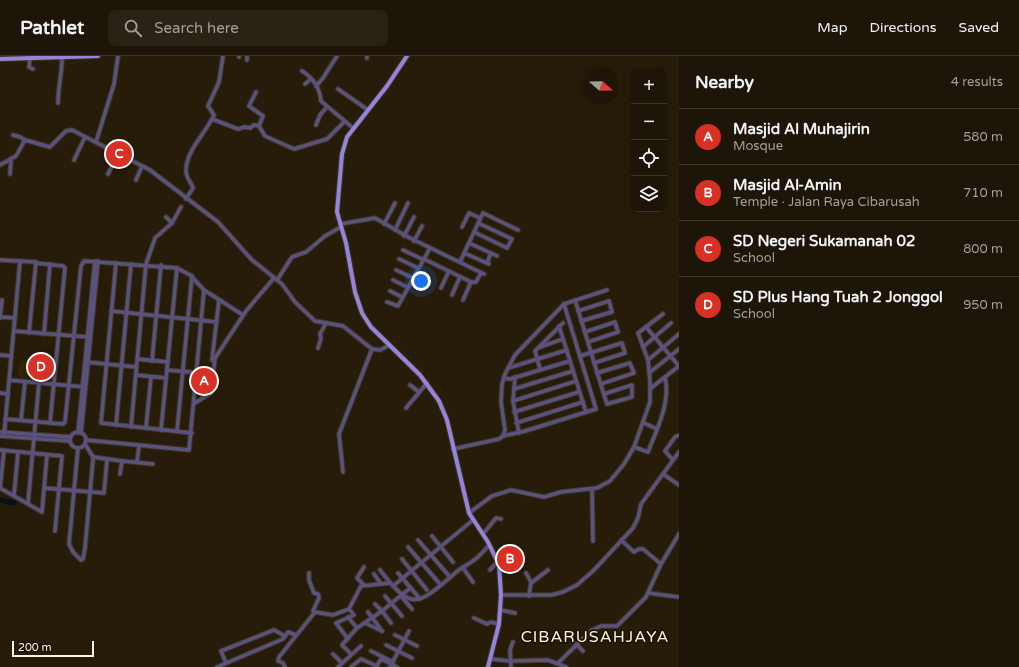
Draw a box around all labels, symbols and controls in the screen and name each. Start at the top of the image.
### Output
search box [108,10,388,46]
text: Pathlet [20,17,84,39]
icon: search [122,17,144,39]
text: Search here [154,19,239,37]
text: Map [817,19,848,36]
text: Directions [870,19,937,36]
text: Saved [959,19,999,36]
north arrow [583,68,619,104]
map controls [631,68,667,212]
button: + [631,68,667,104]
text: Nearby [695,72,754,93]
text: 4 results [951,74,1003,90]
button: − [631,104,667,140]
text: Masjid Al Muhajirin [733,120,870,138]
text: A [703,129,713,145]
text: 580 m [963,129,1003,145]
text: Mosque [733,138,783,154]
pin: C [106,139,132,169]
button: locate [631,140,667,176]
button: layers [631,176,667,212]
text: Masjid Al-Amin [733,176,842,194]
text: B [703,185,713,201]
text: 710 m [963,185,1003,201]
text: Temple · Jalan Raya Cibarusah [733,194,920,210]
text: SD Negeri Sukamanah 02 [733,232,915,250]
text: C [703,241,713,257]
text: 800 m [963,241,1003,257]
text: School [733,250,775,266]
your location [411,271,431,291]
text: SD Plus Hang Tuah 2 Jonggol [733,288,943,306]
text: D [703,297,713,313]
text: 950 m [963,297,1003,313]
text: School [733,306,775,322]
pin: D [28,352,54,382]
pin: A [191,366,217,396]
pin: B [497,544,523,574]
district label: CIBARUSAHJAYA [521,627,669,647]
scale bar [12,639,94,658]
text: 200 m [18,641,52,654]

